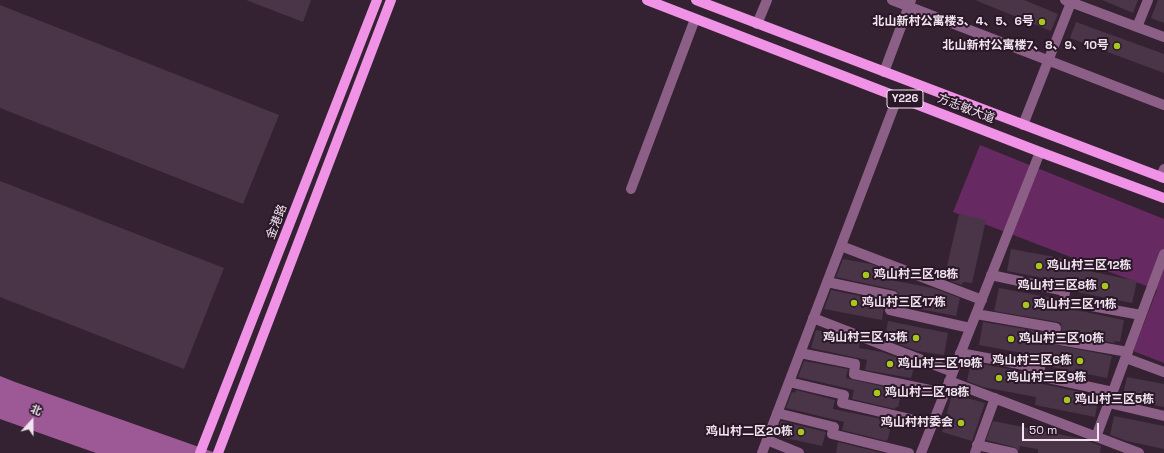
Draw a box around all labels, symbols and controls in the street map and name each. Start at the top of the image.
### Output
place label: 北山新村公寓楼3、4、5、6号 [872,15,1034,29]
marker: 北山新村公寓楼3、4、5、6号 [1037,17,1047,27]
place label: 北山新村公寓楼7、8、9、10号 [943,39,1109,53]
marker: 北山新村公寓楼7、8、9、10号 [1112,41,1122,51]
road number: Y226 [887,90,923,108]
street label: 方志敏大道 [935,92,997,126]
street label: 金港路 [264,203,290,241]
place label: 鸡山村三区12栋 [1047,259,1132,273]
marker: 鸡山村三区12栋 [1034,261,1044,271]
place label: 鸡山村三区18栋 [874,268,959,282]
marker: 鸡山村三区18栋 [861,270,871,280]
place label: 鸡山村三区8栋 [1018,279,1097,293]
marker: 鸡山村三区8栋 [1100,281,1110,291]
place label: 鸡山村三区17栋 [862,296,946,310]
marker: 鸡山村三区17栋 [849,298,859,308]
place label: 鸡山村三区11栋 [1034,298,1117,312]
marker: 鸡山村三区11栋 [1021,300,1031,310]
place label: 鸡山村三区13栋 [823,331,908,345]
place label: 鸡山村三区10栋 [1019,332,1104,346]
marker: 鸡山村三区13栋 [911,333,921,343]
marker: 鸡山村三区10栋 [1006,334,1016,344]
place label: 鸡山村三区6栋 [993,354,1072,368]
marker: 鸡山村三区6栋 [1075,356,1085,366]
place label: 鸡山村二区19栋 [898,357,983,371]
marker: 鸡山村二区19栋 [885,359,895,369]
place label: 鸡山村三区9栋 [1007,371,1086,385]
marker: 鸡山村三区9栋 [994,373,1004,383]
place label: 鸡山村二区18栋 [885,386,970,400]
marker: 鸡山村二区18栋 [872,388,882,398]
place label: 鸡山村三区5栋 [1075,393,1154,407]
marker: 鸡山村三区5栋 [1062,395,1072,405]
north arrow [12,401,52,441]
text: 北 [29,401,44,418]
scale bar [1024,415,1101,441]
place label: 鸡山村村委会 [881,416,953,430]
marker: 鸡山村村委会 [956,418,966,428]
text: 50 m [1029,422,1057,438]
place label: 鸡山村二区20栋 [706,425,793,439]
marker: 鸡山村二区20栋 [796,427,806,437]

